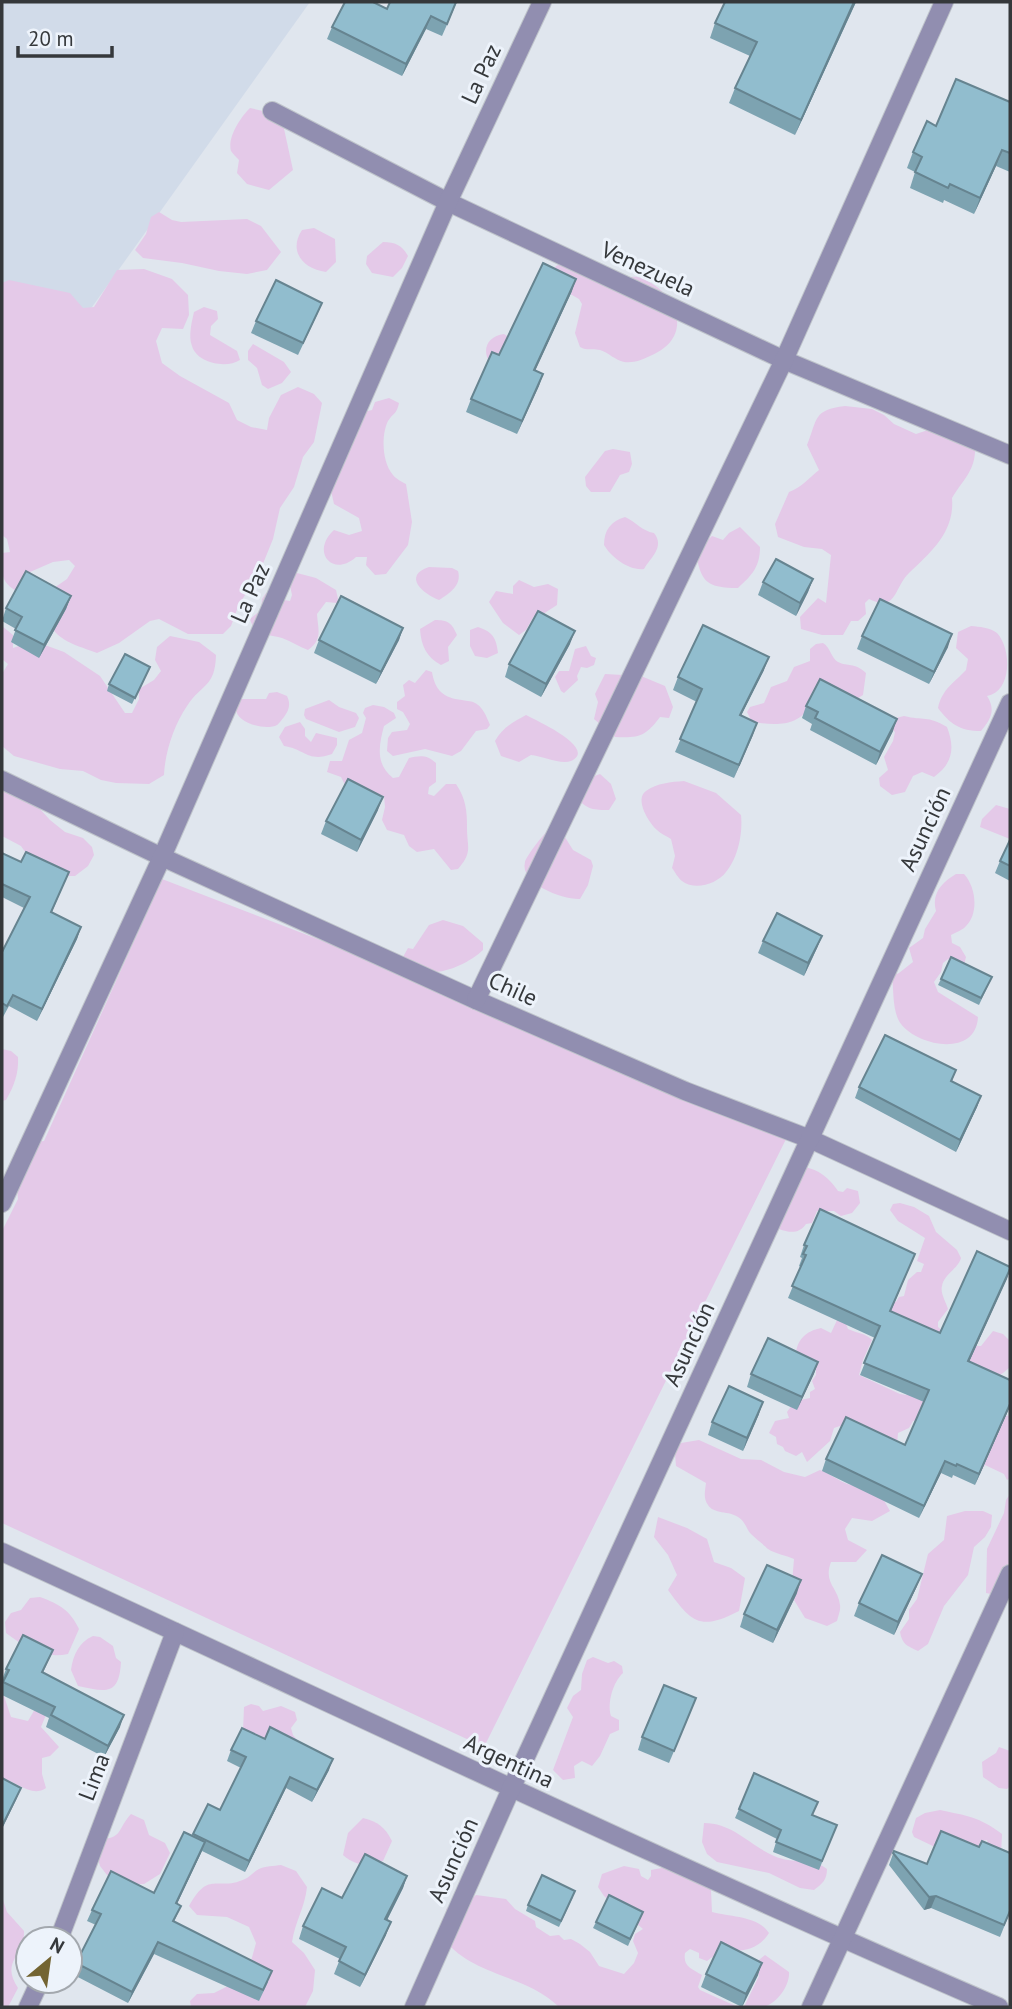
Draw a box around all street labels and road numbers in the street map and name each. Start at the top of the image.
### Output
street label: La Paz [454,39,507,108]
street label: Venezuela [596,234,700,303]
street label: La Paz [224,558,276,627]
street label: Asunción [892,782,957,876]
street label: Chile [484,965,542,1012]
street label: Asunción [656,1297,721,1391]
street label: Argentina [460,1727,559,1794]
street label: Lima [71,1749,116,1804]
street label: Asunción [421,1813,484,1907]

